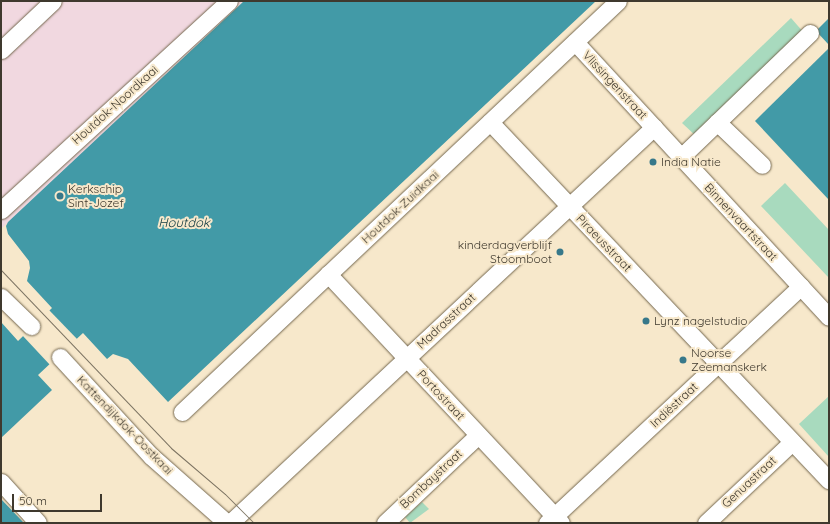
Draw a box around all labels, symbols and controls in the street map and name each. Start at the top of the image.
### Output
street label: Vlissingenstraat [580,48,650,122]
street label: Houtdok-Noordkaai [69,63,161,147]
place label: India Natie [661,155,721,169]
marker: India Natie [648,157,658,167]
street label: Houtdok-Zuidkaai [358,168,442,246]
street label: Binnenvaartstraat [701,180,781,264]
place label: Kerkschip Sint-Jozef [68,182,124,210]
marker: Kerkschip Sint-Jozef [55,191,65,201]
street label: Piraeusstraat [573,212,635,274]
water label: Houtdok [158,214,210,230]
place label: kinderdagverblijf Stoomboot [458,238,552,266]
marker: kinderdagverblijf Stoomboot [555,247,565,257]
street label: Madrasstraat [414,290,478,352]
place label: Lynz nagelstudio [654,314,748,328]
marker: Lynz nagelstudio [641,316,651,326]
place label: Noorse Zeemanskerk [691,346,767,374]
marker: Noorse Zeemanskerk [678,355,688,365]
street label: Portostraat [414,367,468,423]
street label: Kattendijkdok-Oostkaai [74,373,176,477]
street label: Indiëstraat [647,379,701,431]
street label: Bombaystraat [397,446,465,512]
street label: Genuastraat [719,453,779,511]
scale bar [14,486,104,512]
text: 50 m [19,493,47,508]

